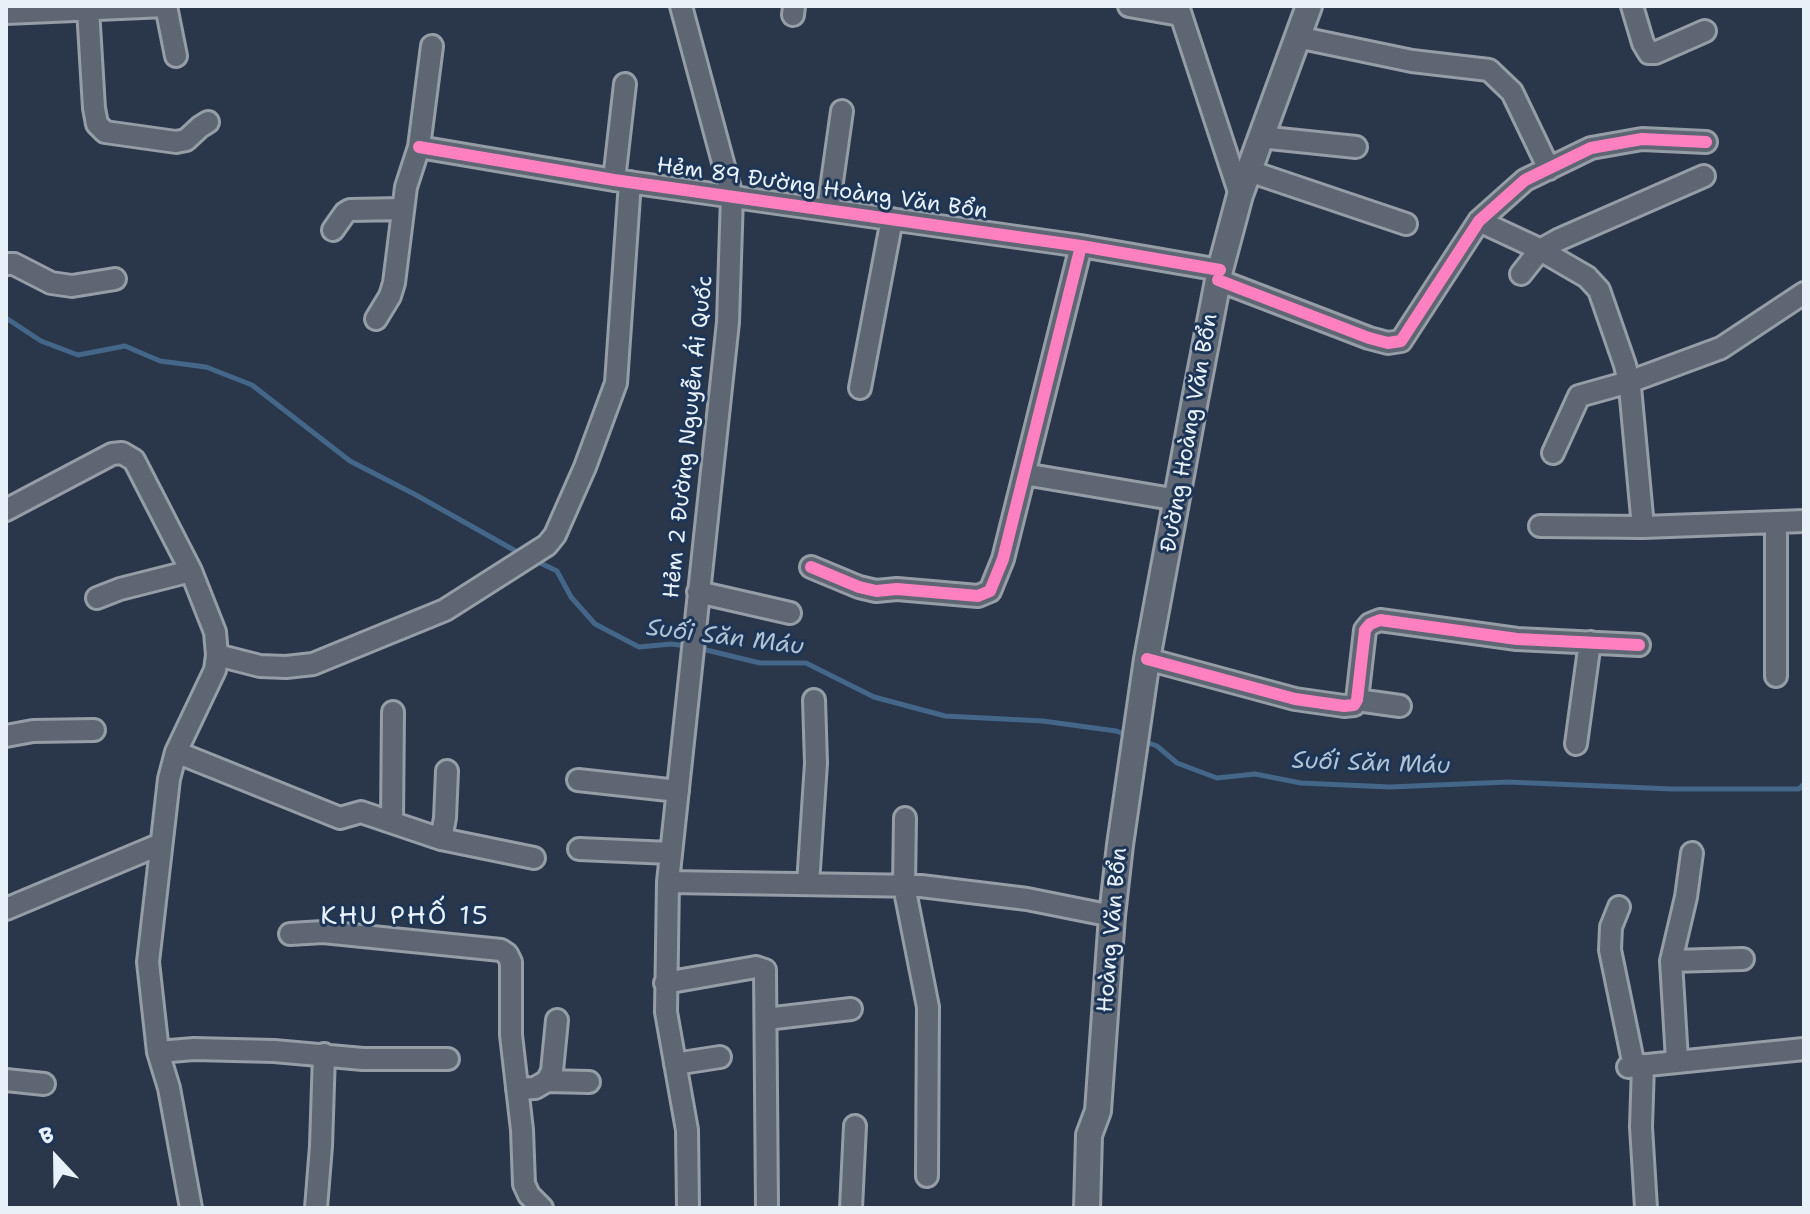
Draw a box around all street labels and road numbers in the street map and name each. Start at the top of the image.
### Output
street label: Hẻm 89 Đường Hoàng Văn Bổn [655,153,989,225]
street label: Hẻm 2 Đường Nguyễn Ái Quốc [659,274,719,600]
street label: Đường Hoàng Văn Bổn [1156,311,1224,555]
street label: Hoàng Văn Bổn [1093,846,1133,1014]

